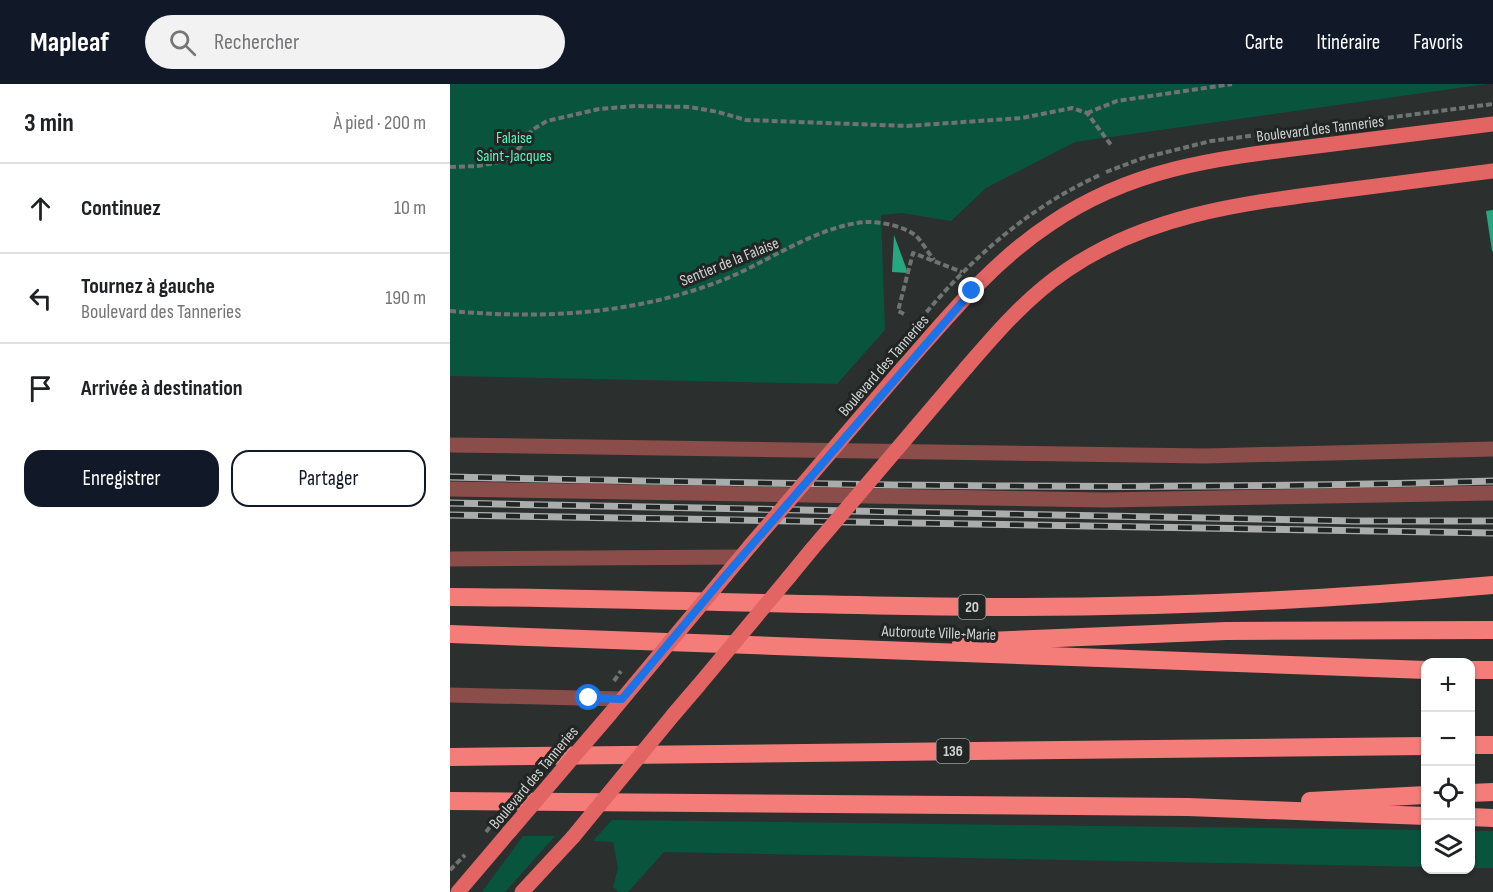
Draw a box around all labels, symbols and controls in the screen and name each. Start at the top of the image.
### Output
search box [145,15,565,69]
text: Mapleaf [30,26,109,59]
icon: search [166,26,199,59]
text: Rechercher [214,29,299,56]
text: Carte [1245,30,1284,55]
text: Itinéraire [1317,30,1380,55]
text: Favoris [1413,30,1463,55]
text: 3 min [24,108,74,139]
text: À pied · 200 m [333,111,426,135]
street label: Boulevard des Tanneries [1255,112,1385,147]
park label: Falaise Saint-Jacques [476,129,552,166]
icon: ahead [24,192,57,225]
text: Continuez [81,195,161,222]
text: 10 m [394,196,426,220]
street label: Sentier de la Falaise [677,234,782,291]
text: Tournez à gauche [81,273,215,300]
route end [958,277,984,303]
icon: left [24,282,57,315]
text: 190 m [385,286,426,310]
text: Boulevard des Tanneries [81,300,241,324]
street label: Boulevard des Tanneries [835,311,934,421]
icon: arrive [24,372,57,405]
text: Arrivée à destination [81,375,243,402]
button: Enregistrer [24,450,219,507]
button: Partager [231,450,426,507]
road number: 20 [958,595,986,619]
street label: Autoroute Ville-Marie [880,622,996,645]
map controls [1421,658,1475,874]
button: + [1421,658,1475,712]
route start [575,684,601,710]
button: − [1421,712,1475,766]
street label: Boulevard des Tanneries [486,723,583,833]
road number: 136 [936,739,970,763]
button: locate [1421,766,1475,820]
button: layers [1421,820,1475,874]

